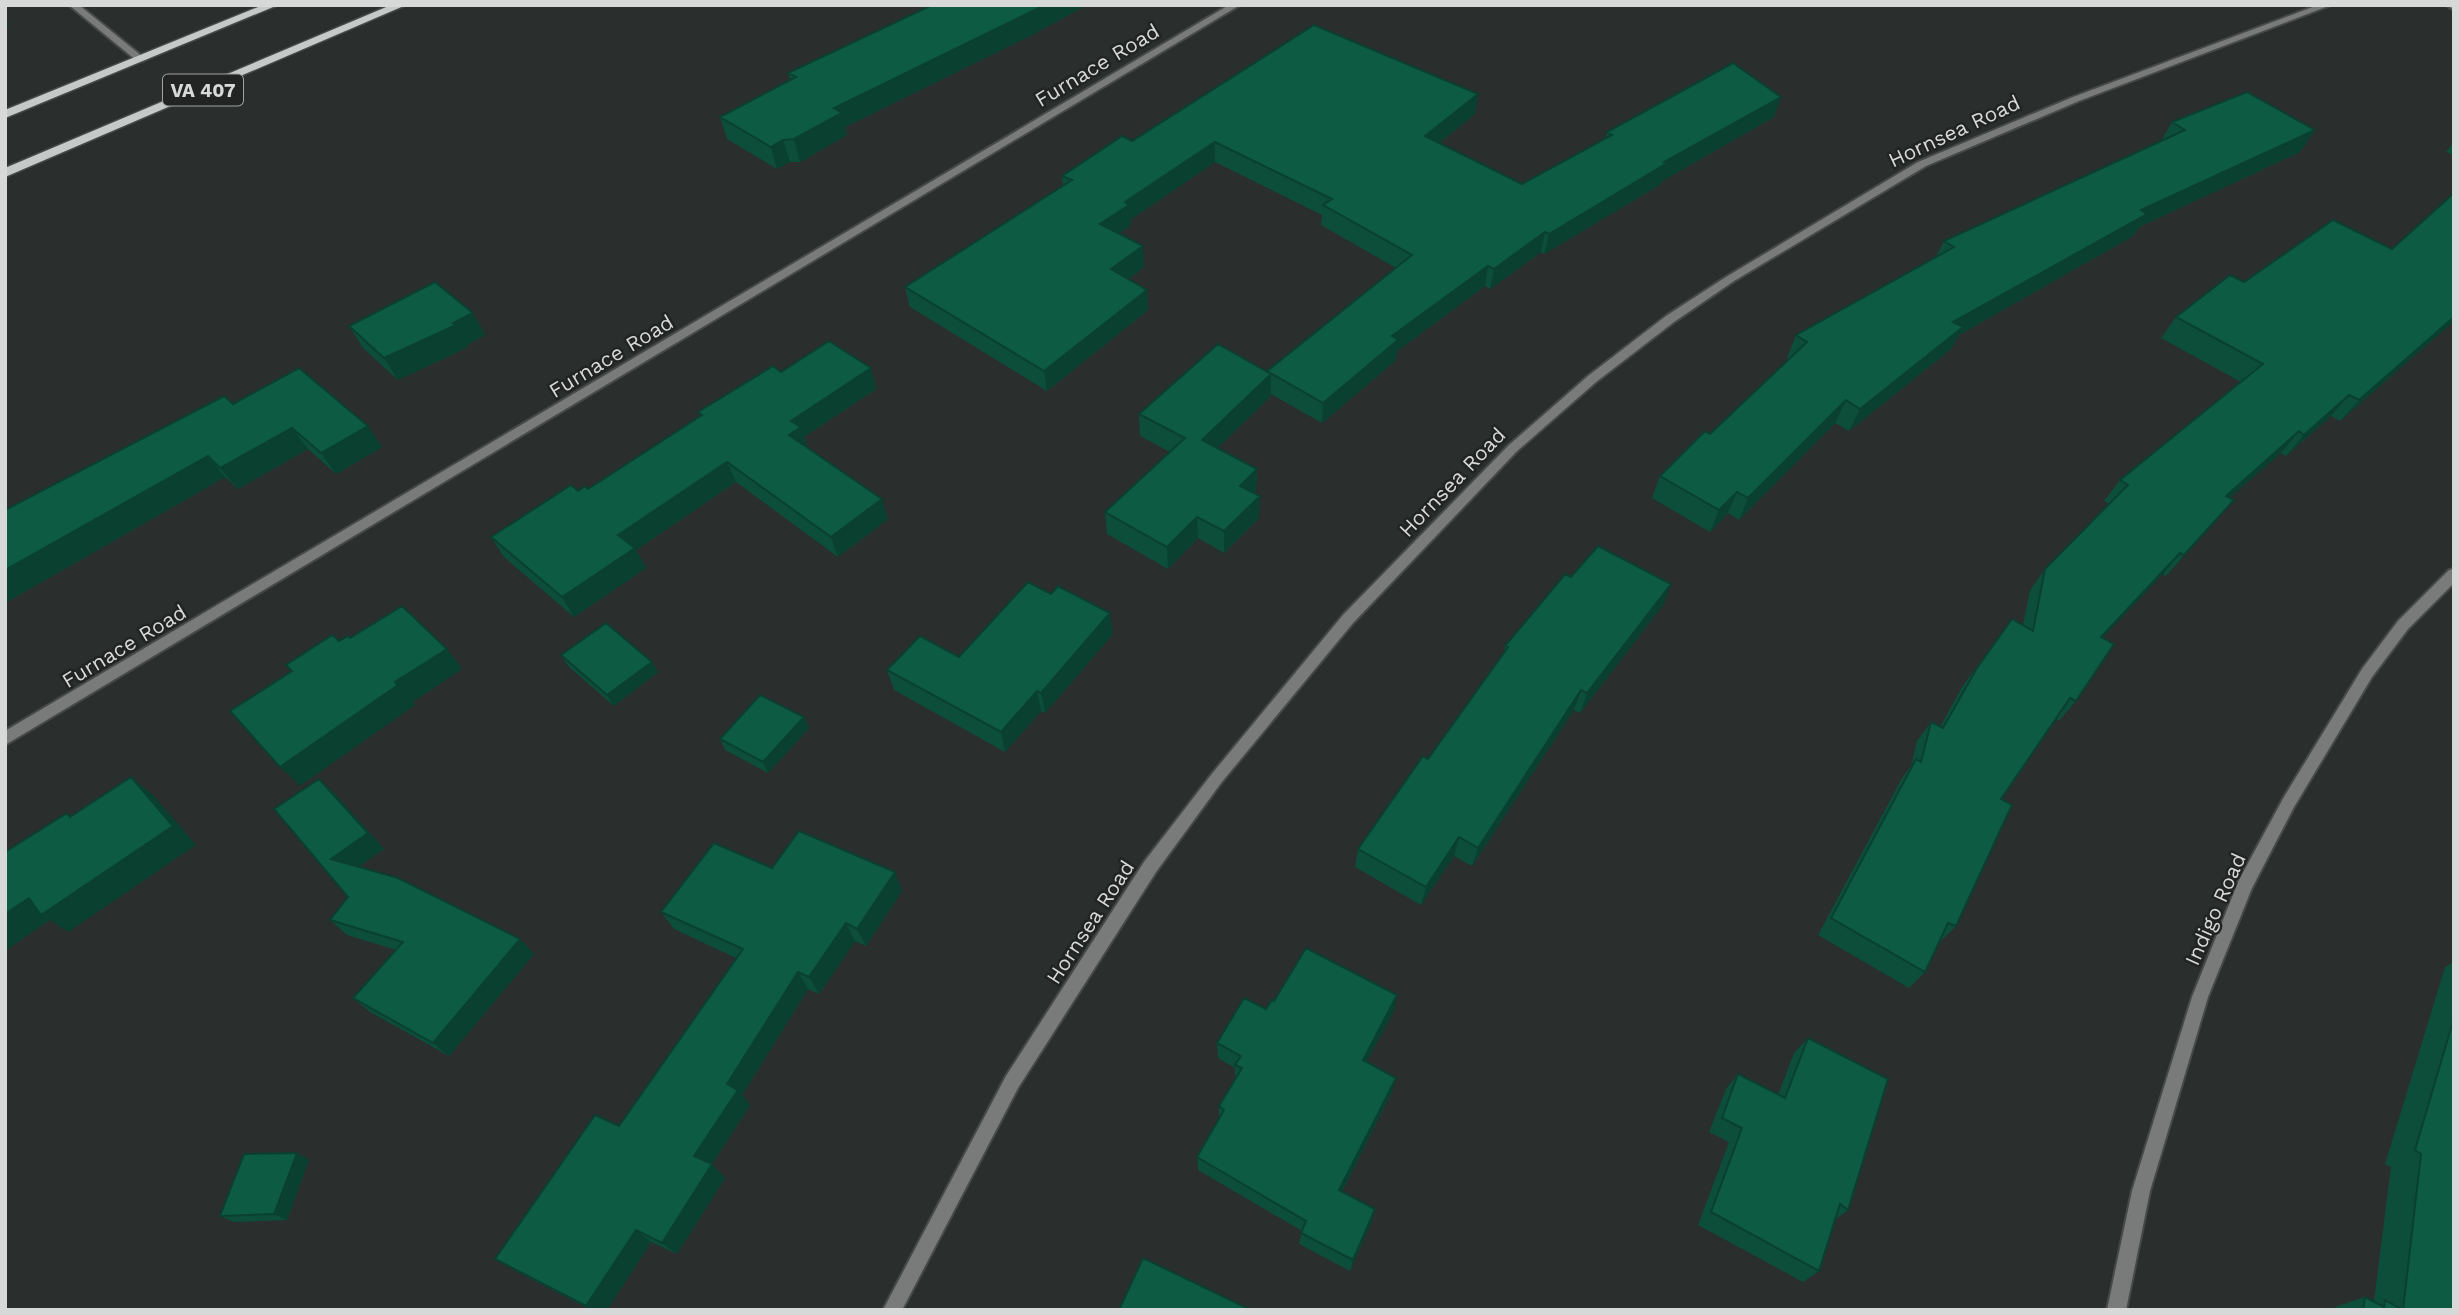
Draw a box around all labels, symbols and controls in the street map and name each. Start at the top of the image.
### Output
street label: Furnace Road [1030,18,1164,112]
road number: VA 407 [163,74,243,106]
street label: Hornsea Road [1884,90,2024,172]
street label: Furnace Road [544,309,678,403]
street label: Hornsea Road [1394,422,1510,542]
street label: Furnace Road [57,599,191,693]
street label: Indigo Road [2179,849,2251,969]
street label: Hornsea Road [1041,855,1139,989]

